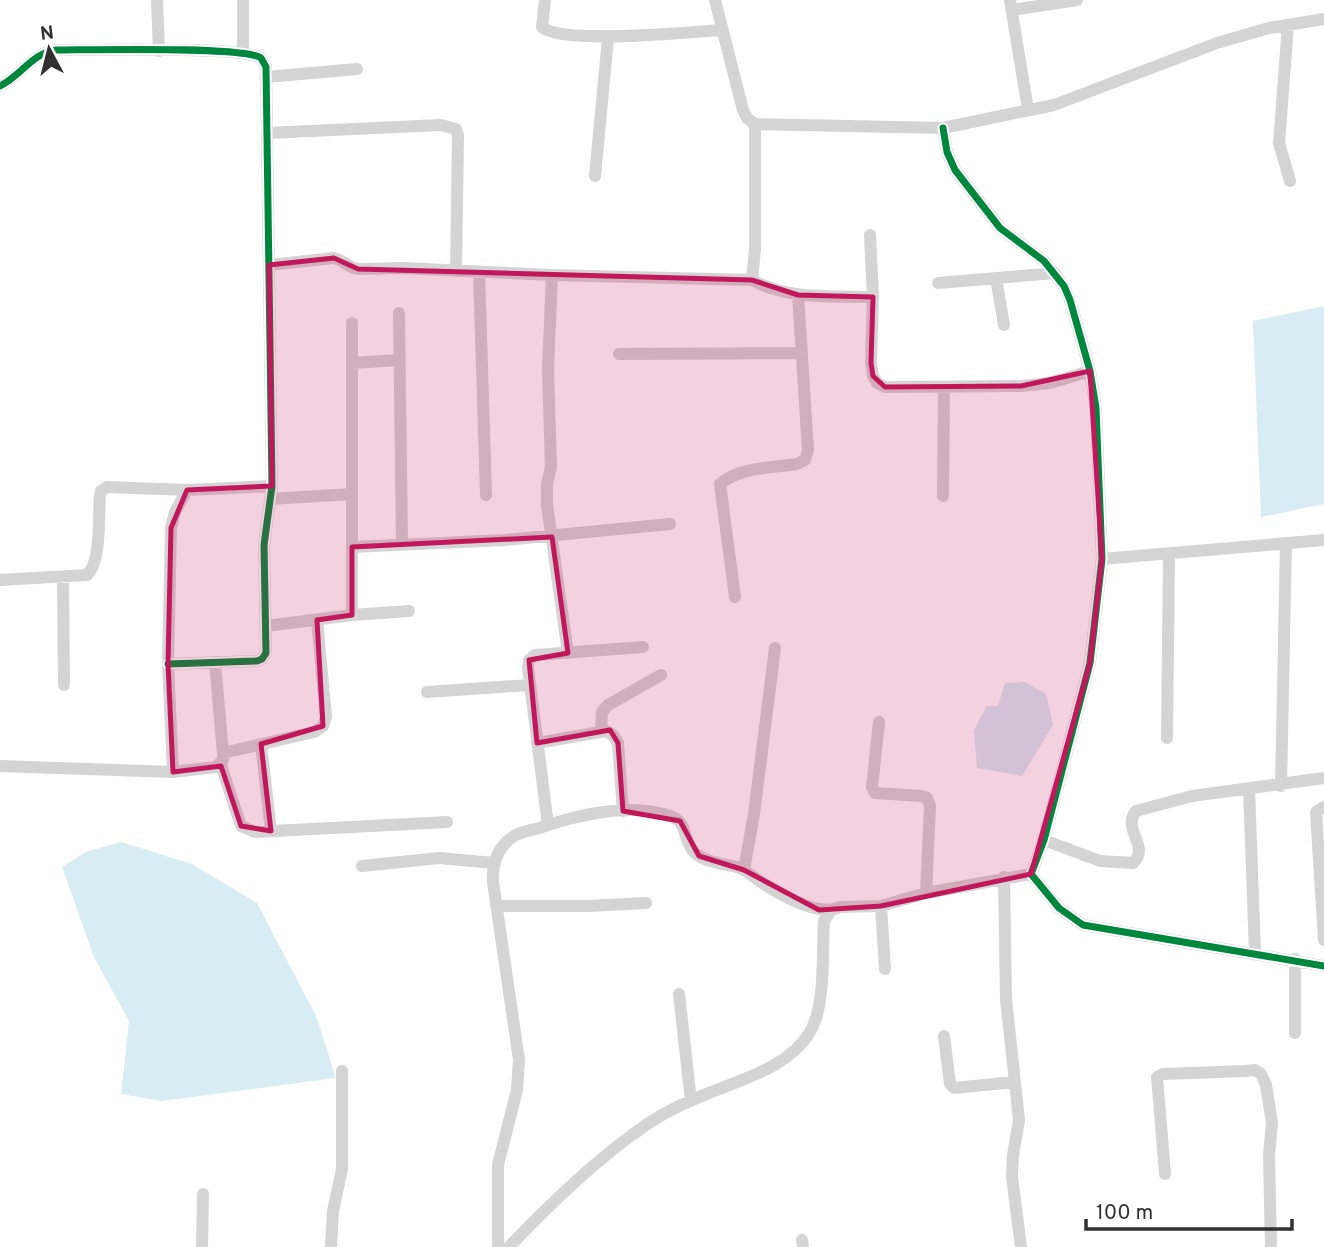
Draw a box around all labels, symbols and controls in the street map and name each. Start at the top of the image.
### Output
north arrow [14,14,84,84]
text: N [39,21,55,47]
scale bar [1086,1188,1292,1232]
text: 100 m [1096,1200,1153,1227]

